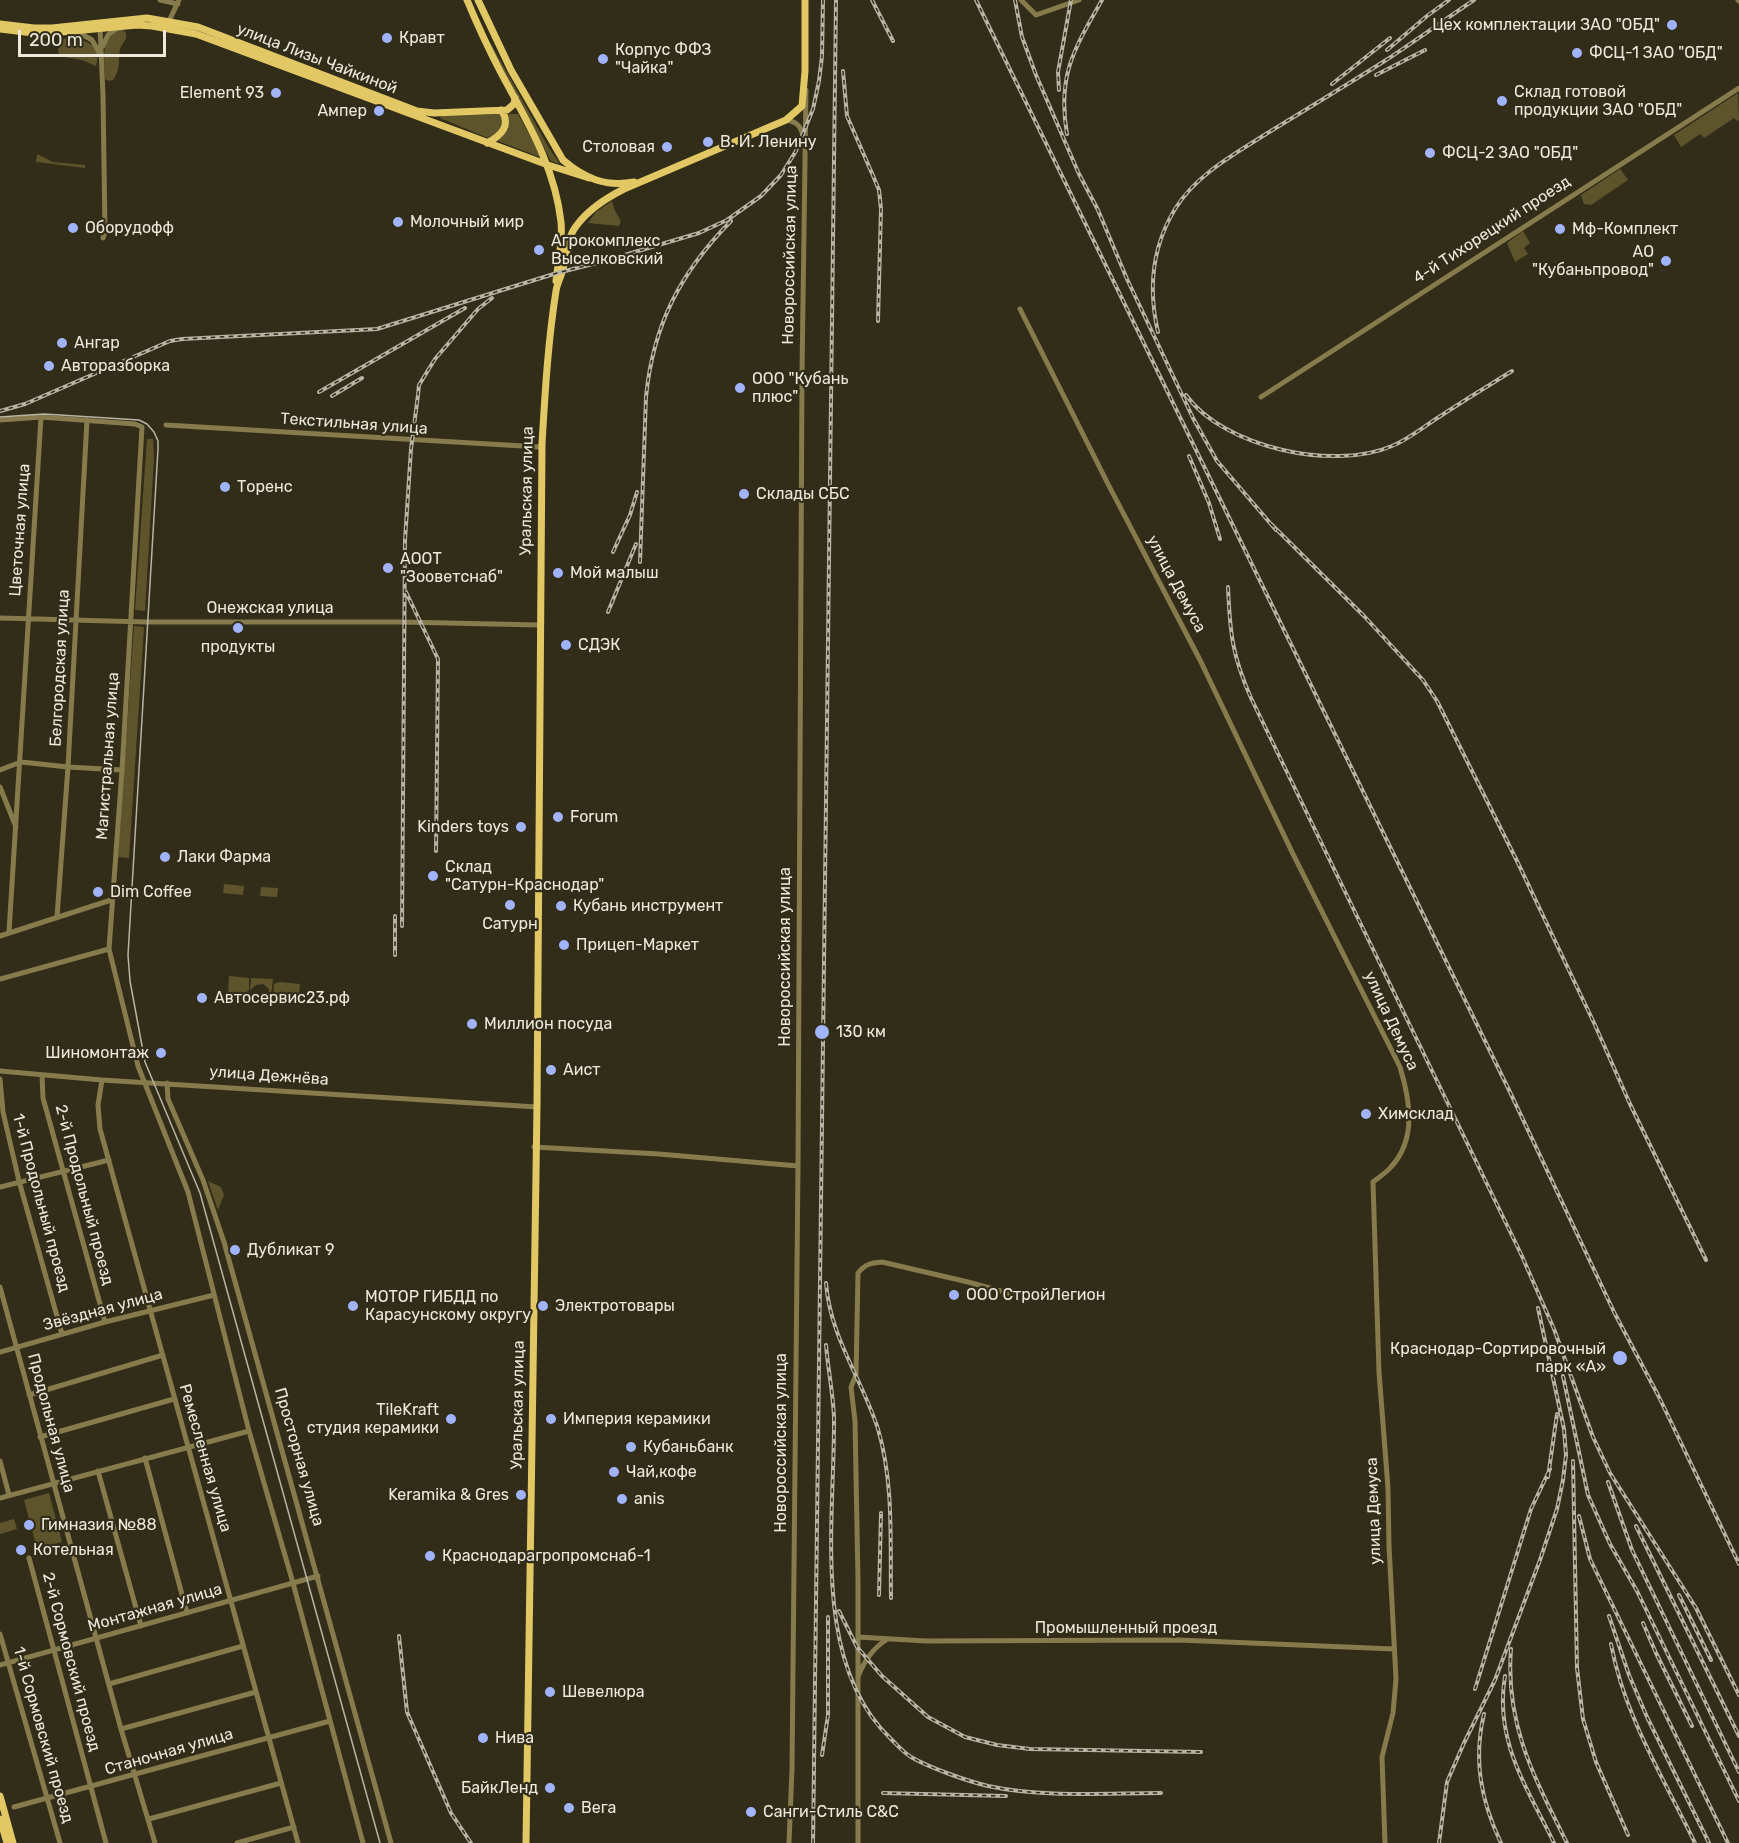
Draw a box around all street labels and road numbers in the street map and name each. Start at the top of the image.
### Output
street label: улица Лизы Чайкиной [234,19,400,99]
street label: Новороссийская улица [779,165,801,345]
street label: 4-й Тихорецкий проезд [1410,172,1574,288]
street label: Текстильная улица [280,409,428,439]
street label: Уральская улица [516,426,538,556]
street label: Цветочная улица [6,463,34,597]
street label: улица Демуса [1142,532,1210,636]
street label: Белгородская улица [46,589,74,747]
street label: Онежская улица [206,598,334,618]
street label: Магистральная улица [93,671,123,841]
street label: Новороссийская улица [775,867,795,1047]
street label: улица Демуса [1360,968,1422,1074]
street label: улица Дежнёва [209,1062,329,1090]
street label: 2-й Продольный проезд [51,1103,117,1287]
street label: 1-й Продольный проезд [8,1112,74,1294]
street label: Звёздная улица [41,1285,165,1335]
street label: Уральская улица [507,1340,529,1470]
street label: Продольная улица [23,1351,79,1495]
street label: Новороссийская улица [771,1353,791,1533]
street label: Ремесленная улица [175,1382,235,1534]
street label: Просторная улица [270,1386,328,1528]
street label: улица Демуса [1363,1457,1385,1565]
street label: 2-й Сормовский проезд [38,1570,104,1754]
street label: Монтажная улица [86,1580,224,1636]
street label: Промышленный проезд [1035,1618,1217,1638]
street label: 1-й Сормовский проезд [9,1645,77,1825]
street label: Станочная улица [103,1724,235,1780]

